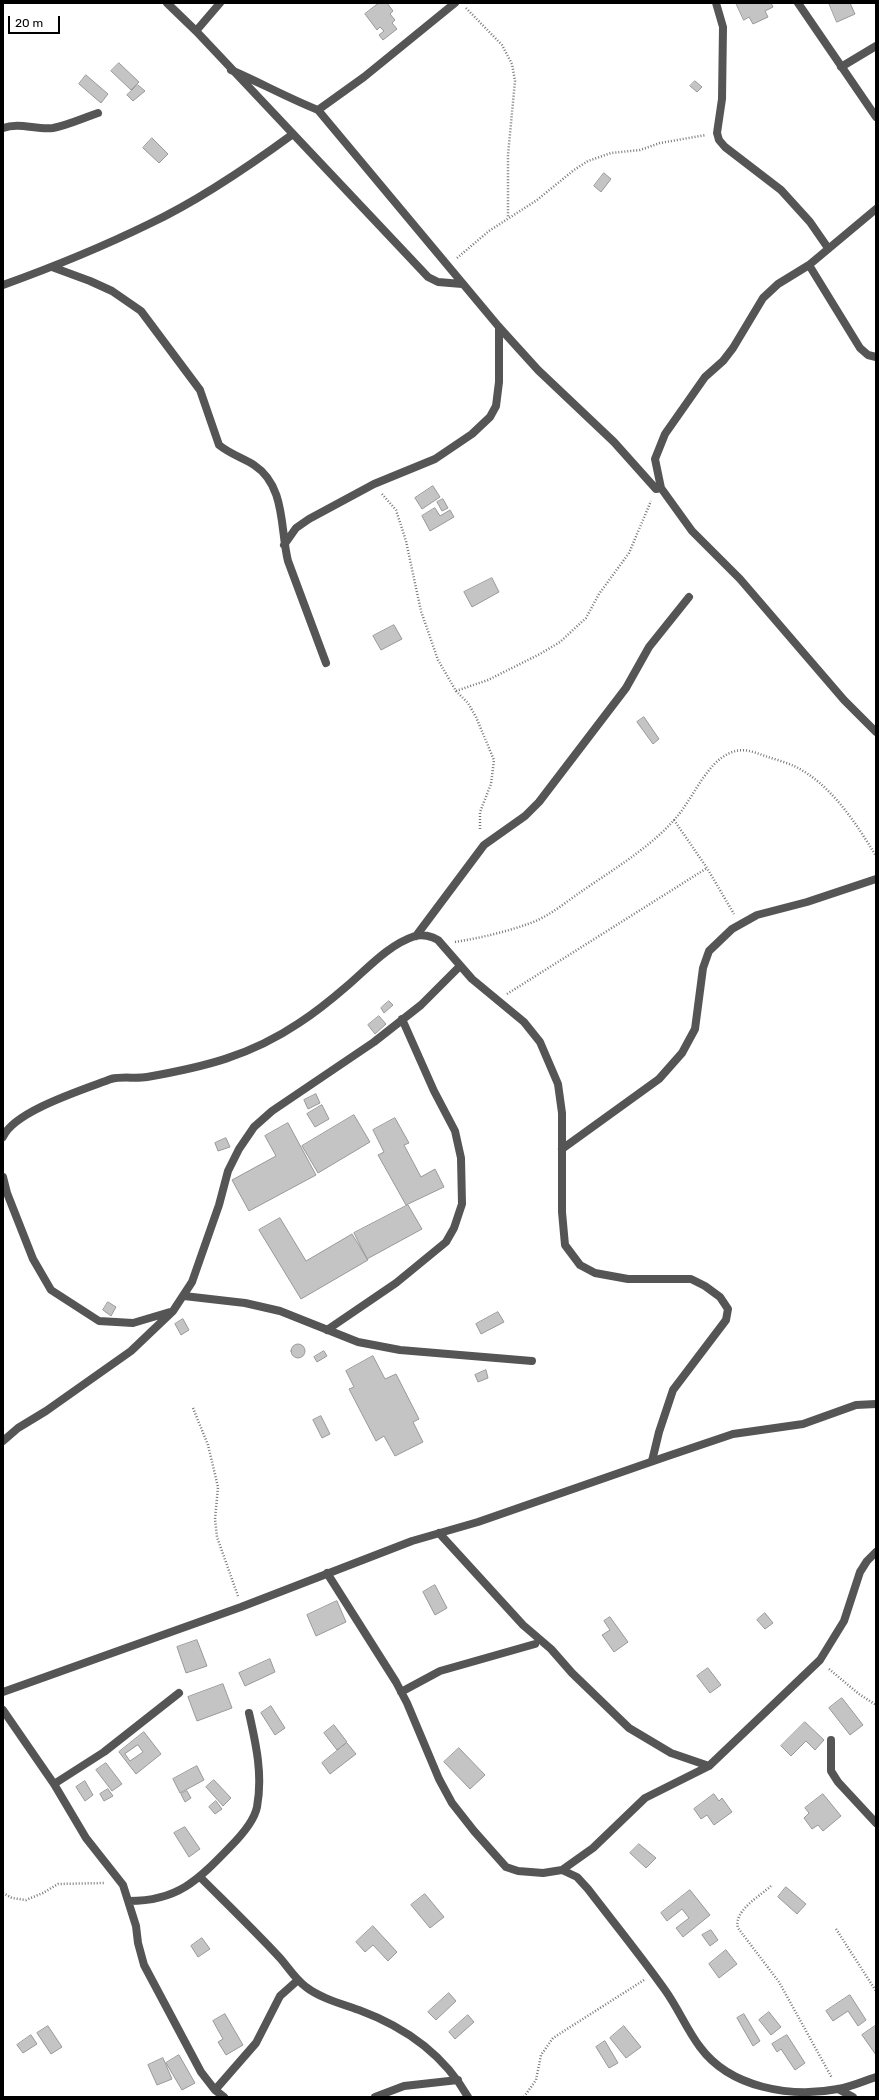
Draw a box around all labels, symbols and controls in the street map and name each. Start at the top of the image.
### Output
scale bar [10,8,62,34]
text: 20 m [15,16,43,30]

